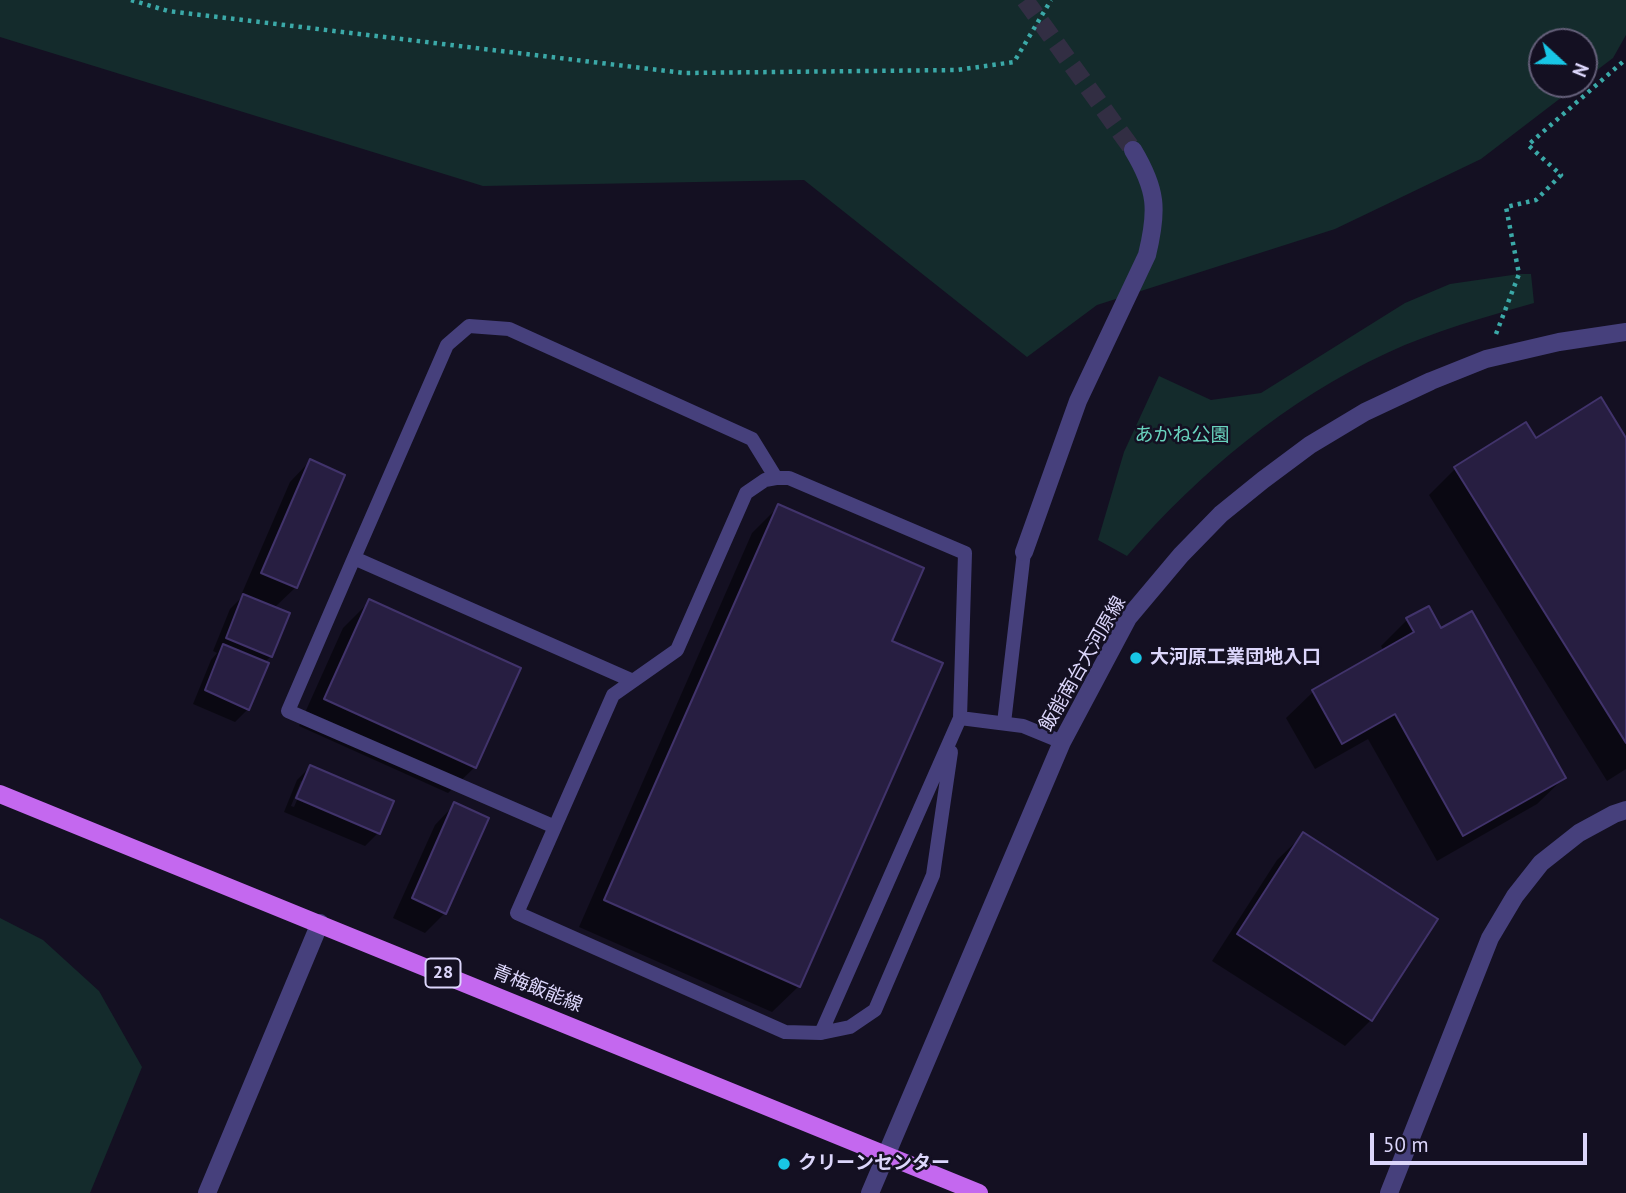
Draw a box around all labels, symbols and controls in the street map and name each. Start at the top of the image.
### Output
north arrow [1528,28,1598,98]
text: N [1567,60,1594,80]
park label: あかね公園 [1135,425,1229,447]
street label: 飯能南台大河原線 [1035,592,1131,736]
place label: 大河原工業団地入口 [1150,647,1321,669]
marker: 大河原工業団地入口 [1128,650,1144,666]
road number: 28 [426,958,460,988]
street label: 青梅飯能線 [489,961,585,1017]
scale bar [1374,1120,1591,1164]
text: 50 m [1383,1131,1429,1158]
place label: クリーンセンター [798,1153,950,1175]
marker: クリーンセンター [776,1156,792,1172]

